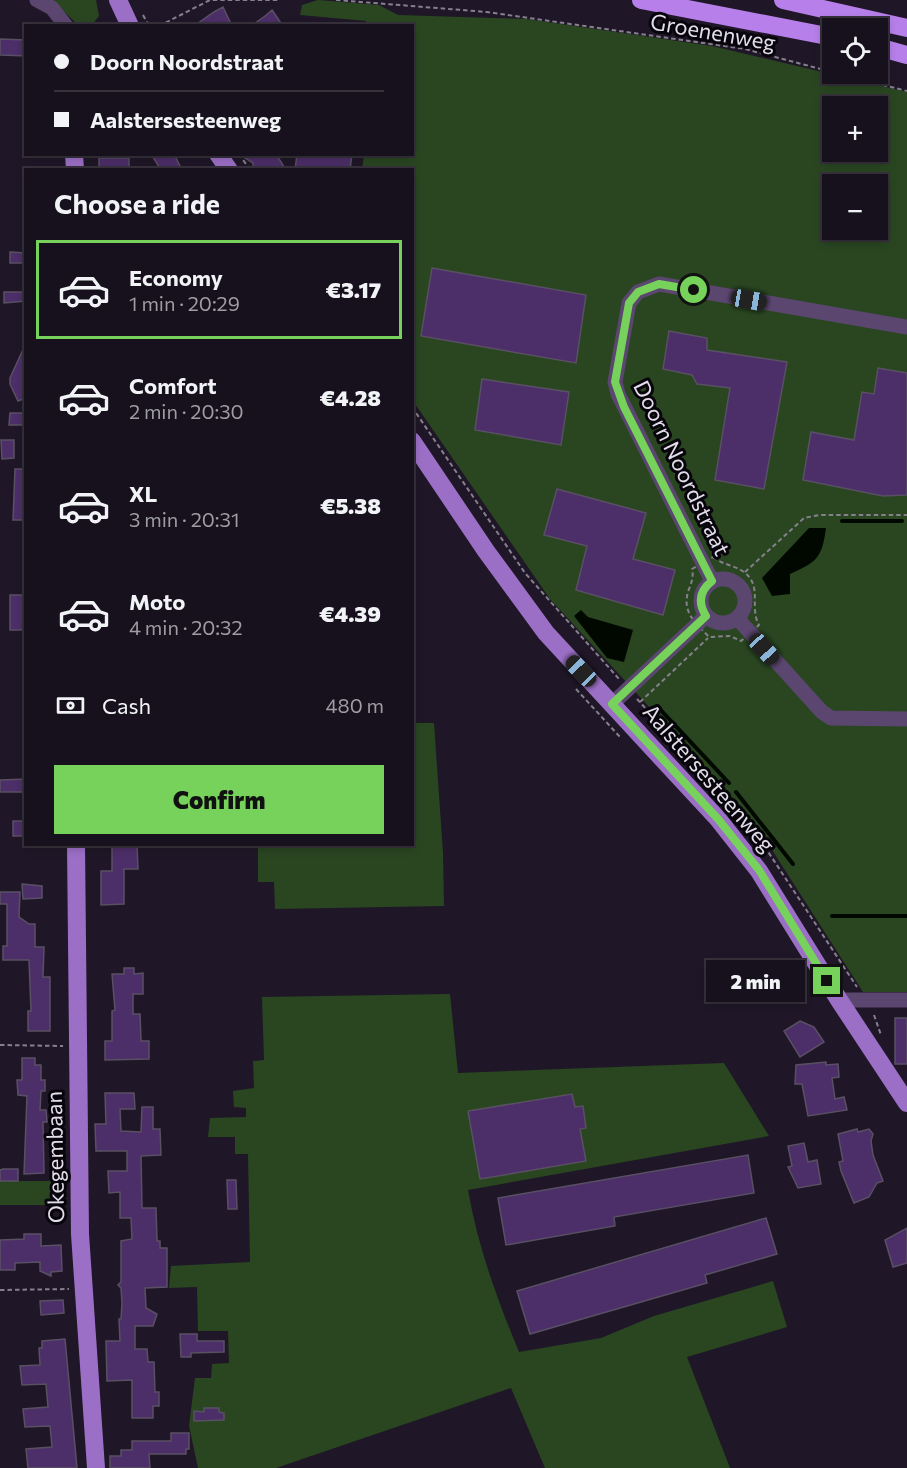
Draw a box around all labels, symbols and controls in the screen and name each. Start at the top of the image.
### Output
street label: Groenenweg [648,7,778,56]
map controls [822,18,888,240]
button: locate [822,18,888,84]
text: Doorn Noordstraat [90,48,284,75]
button: + [822,96,888,162]
text: Aalstersesteenweg [90,106,281,133]
button: − [822,174,888,240]
text: Choose a ride [54,187,220,220]
icon: car [57,263,111,317]
text: Economy [129,264,223,291]
text: €3.17 [326,276,381,303]
route start [680,276,707,303]
car [730,288,768,312]
text: 1 min · 20:29 [129,291,240,315]
icon: car [57,371,111,425]
text: Comfort [129,372,217,399]
street label: Doorn Noordstraat [628,376,737,560]
text: €4.28 [319,384,381,411]
text: 2 min · 20:30 [129,399,244,423]
icon: car [57,479,111,533]
text: XL [129,480,157,507]
text: €5.38 [320,492,381,519]
text: 3 min · 20:31 [129,507,239,531]
icon: car [57,587,111,641]
text: Moto [129,588,185,615]
text: €4.39 [319,600,381,627]
text: 4 min · 20:32 [129,615,243,639]
car [745,630,783,668]
car [562,652,600,690]
icon: cash [54,689,87,722]
text: Cash [102,692,151,719]
text: 480 m [326,693,384,717]
street label: Aalstersesteenweg [638,698,781,857]
button: Confirm [54,765,384,834]
callout: 2 min [707,960,806,1002]
route end [813,967,840,994]
text: 2 min [730,969,781,993]
street label: Okegembaan [40,1091,69,1223]

